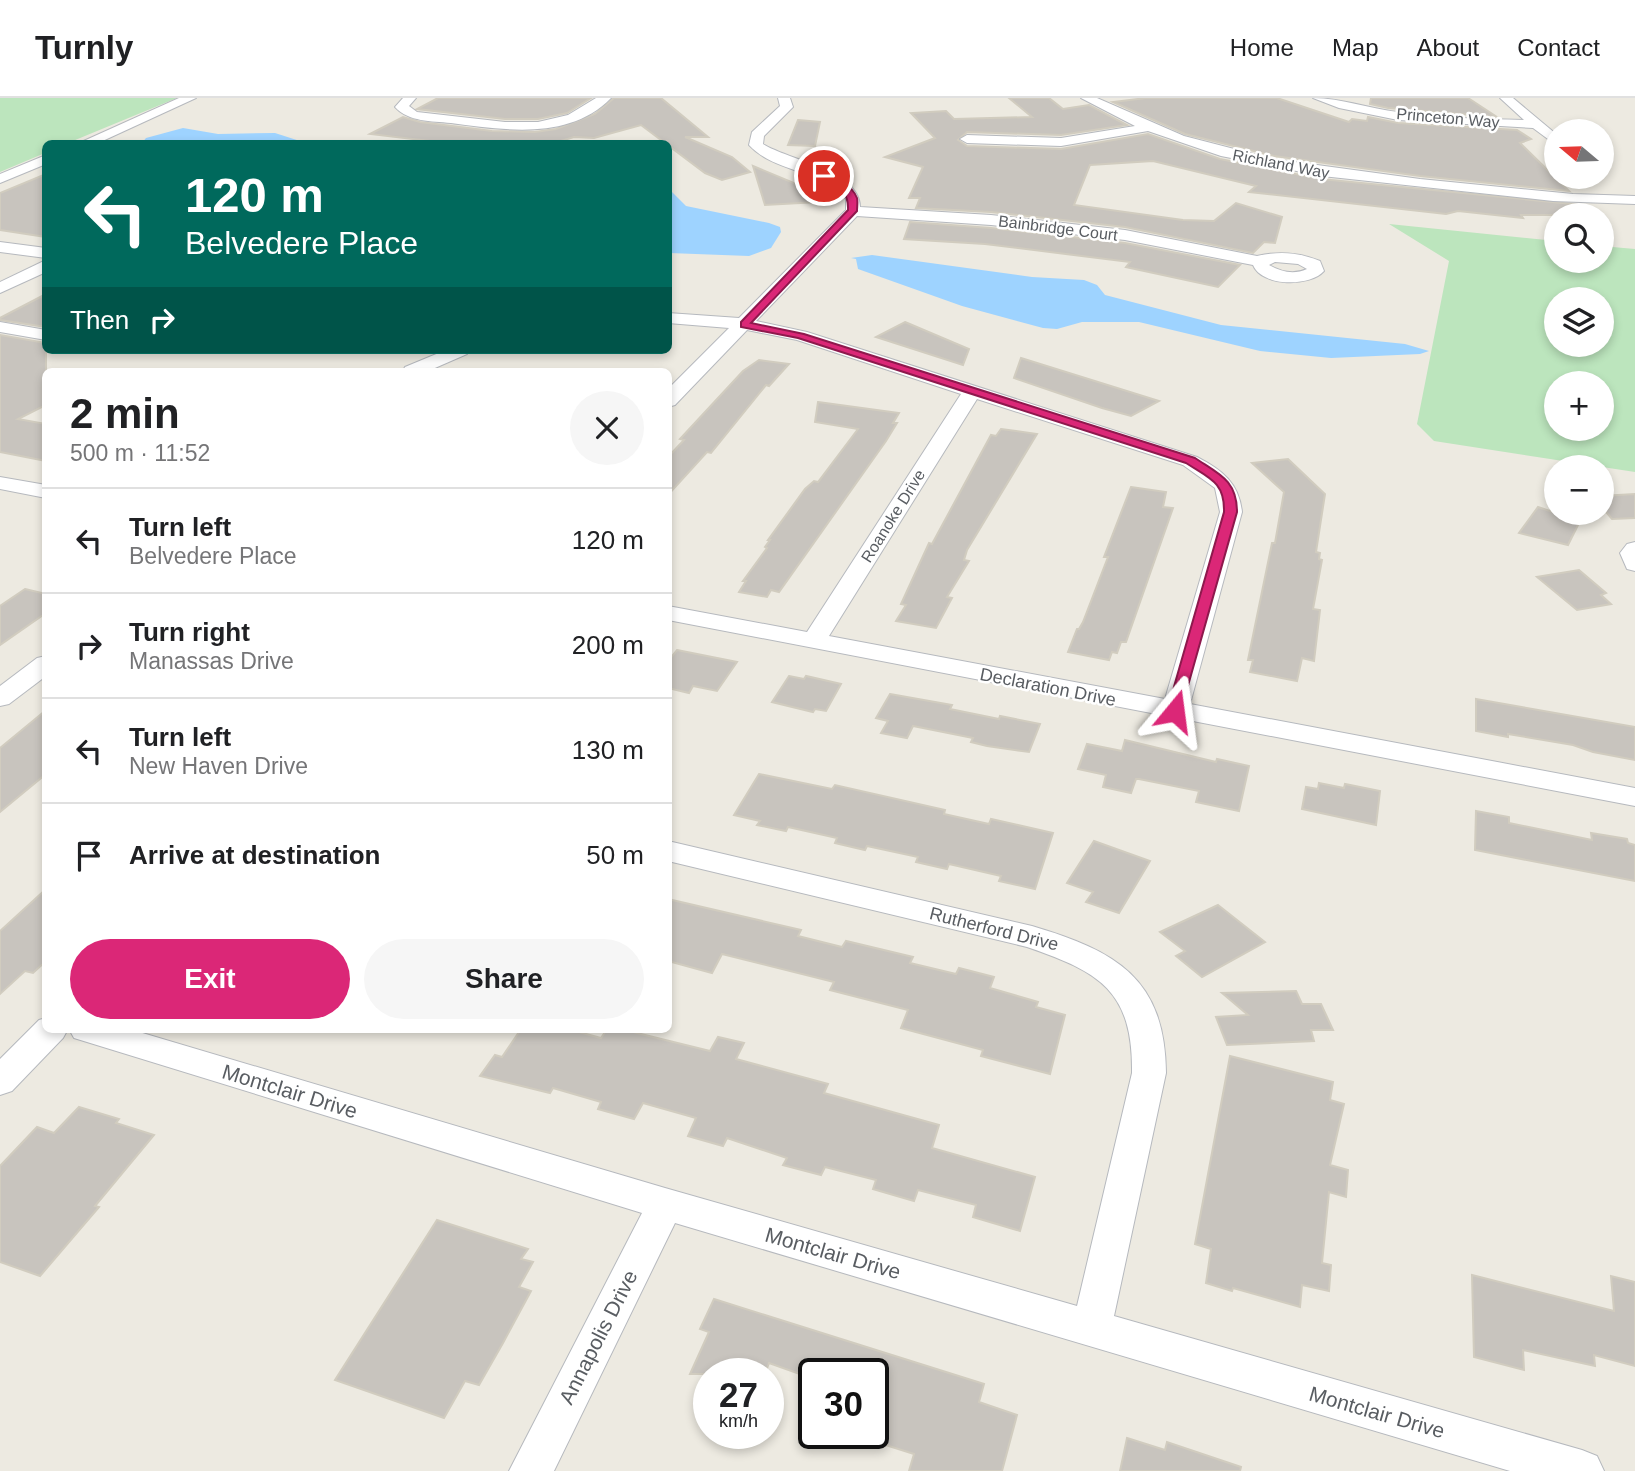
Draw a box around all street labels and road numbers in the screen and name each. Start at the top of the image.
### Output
street label: Princeton Way [1396,105,1500,131]
street label: Richland Way [1231,146,1331,182]
street label: Bainbridge Court [997,212,1119,244]
street label: Roanoke Drive [858,467,928,565]
street label: Declaration Drive [978,664,1118,710]
street label: Rutherford Drive [928,903,1060,955]
street label: Montclair Drive [220,1060,360,1122]
street label: Montclair Drive [763,1223,903,1283]
street label: Annapolis Drive [554,1266,642,1408]
street label: Montclair Drive [1307,1382,1447,1442]

